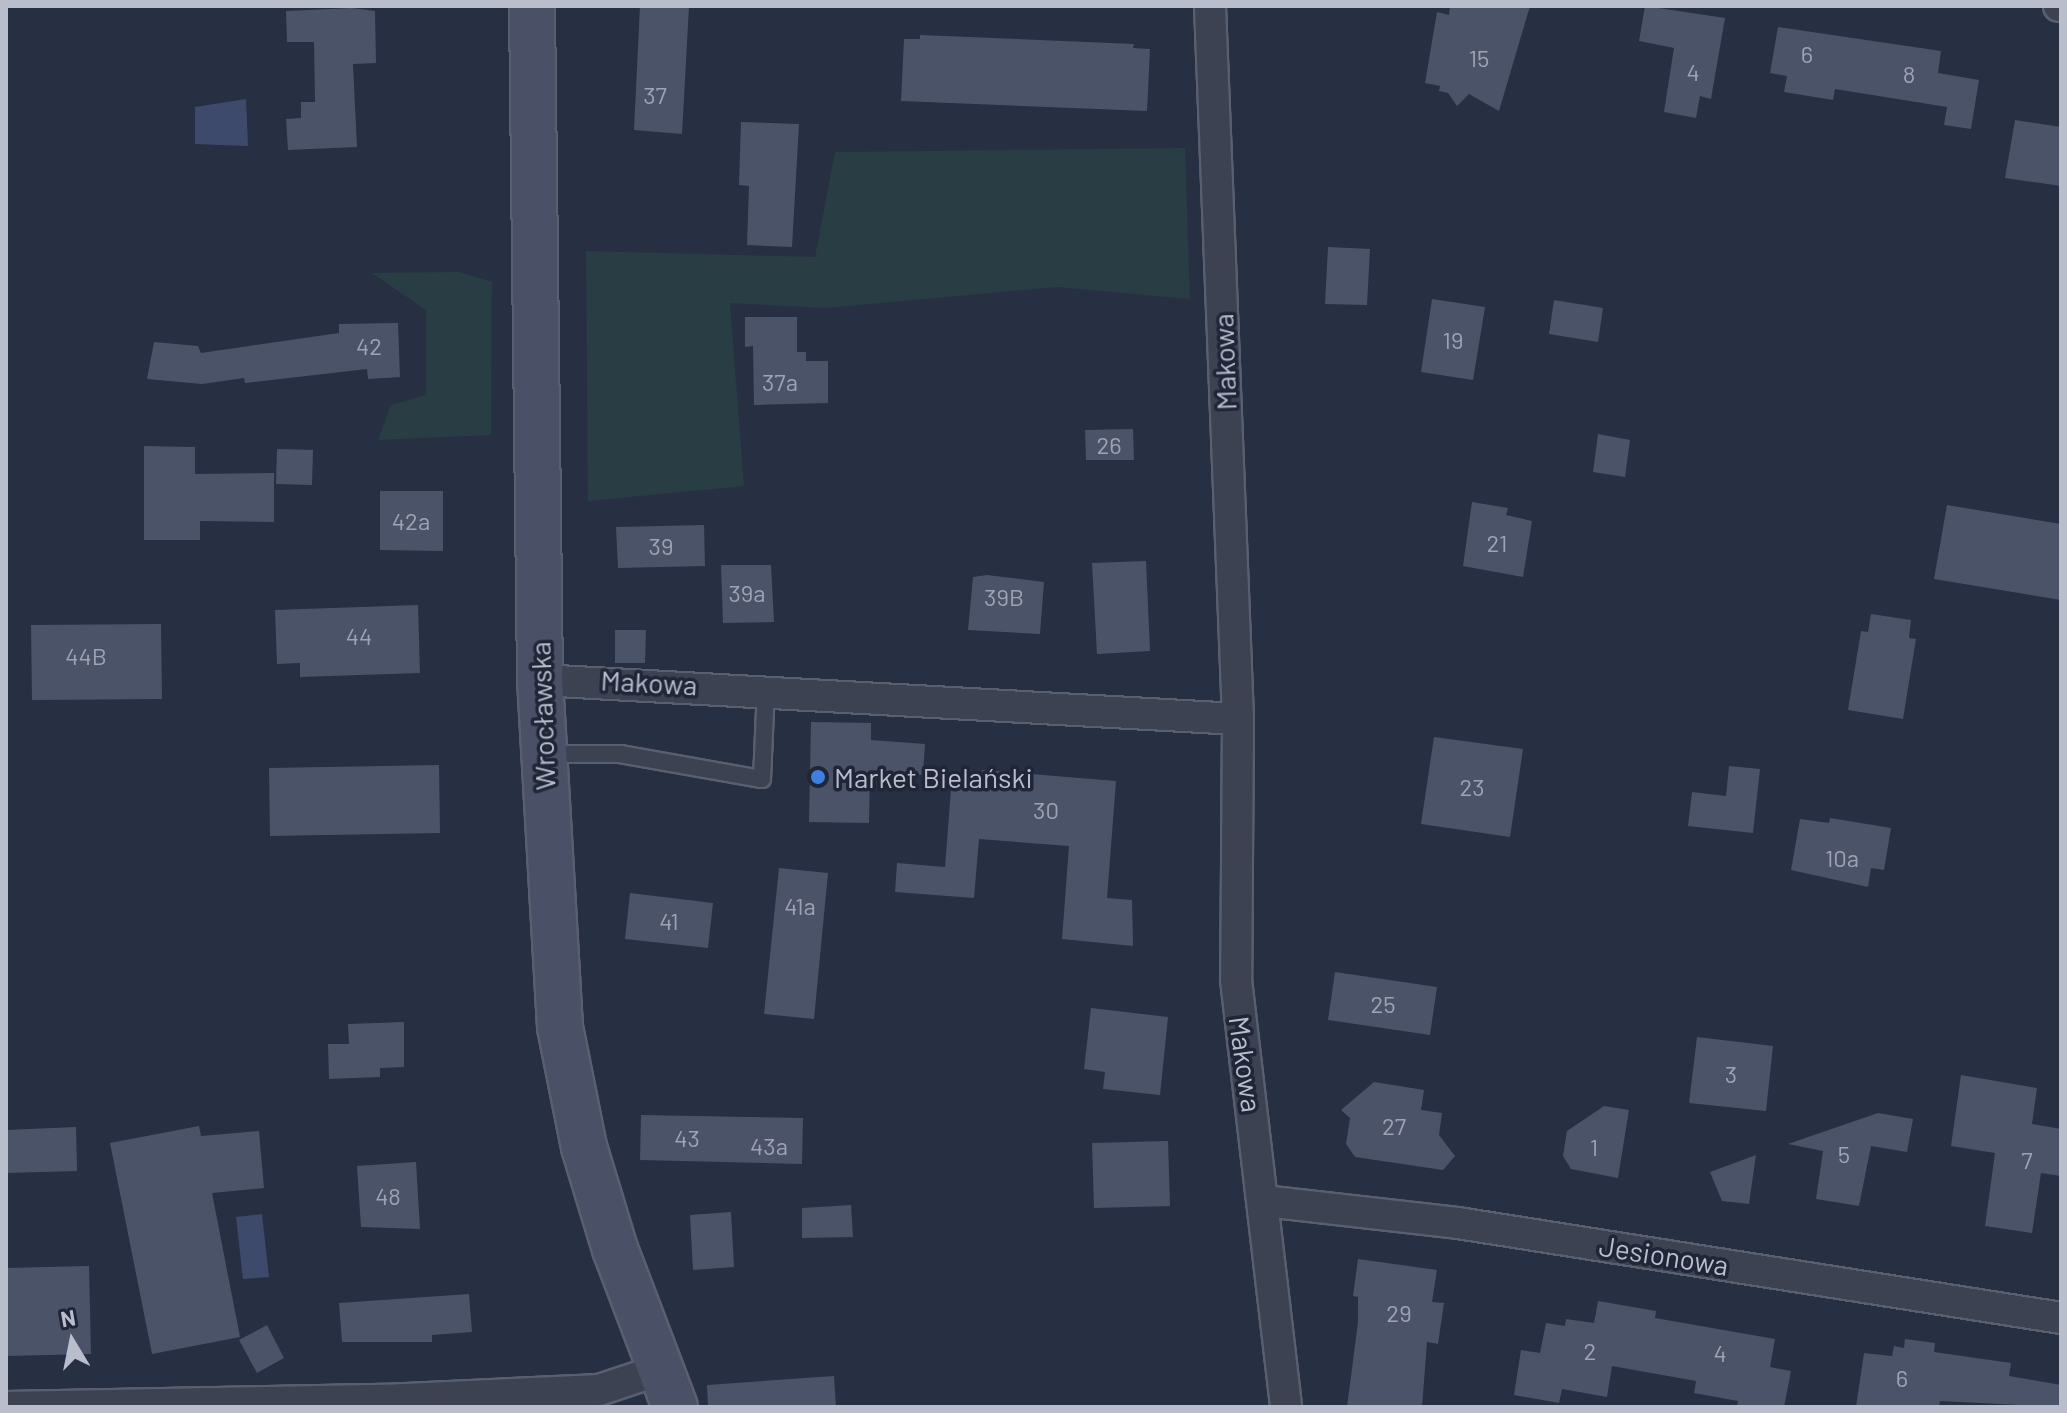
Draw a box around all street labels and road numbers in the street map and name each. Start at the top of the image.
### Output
street label: Makowa [1206,313,1242,411]
street label: Wrocławska [523,641,561,791]
street label: Makowa [600,663,698,701]
street label: Makowa [1223,1014,1269,1114]
street label: Jesionowa [1597,1228,1731,1282]

